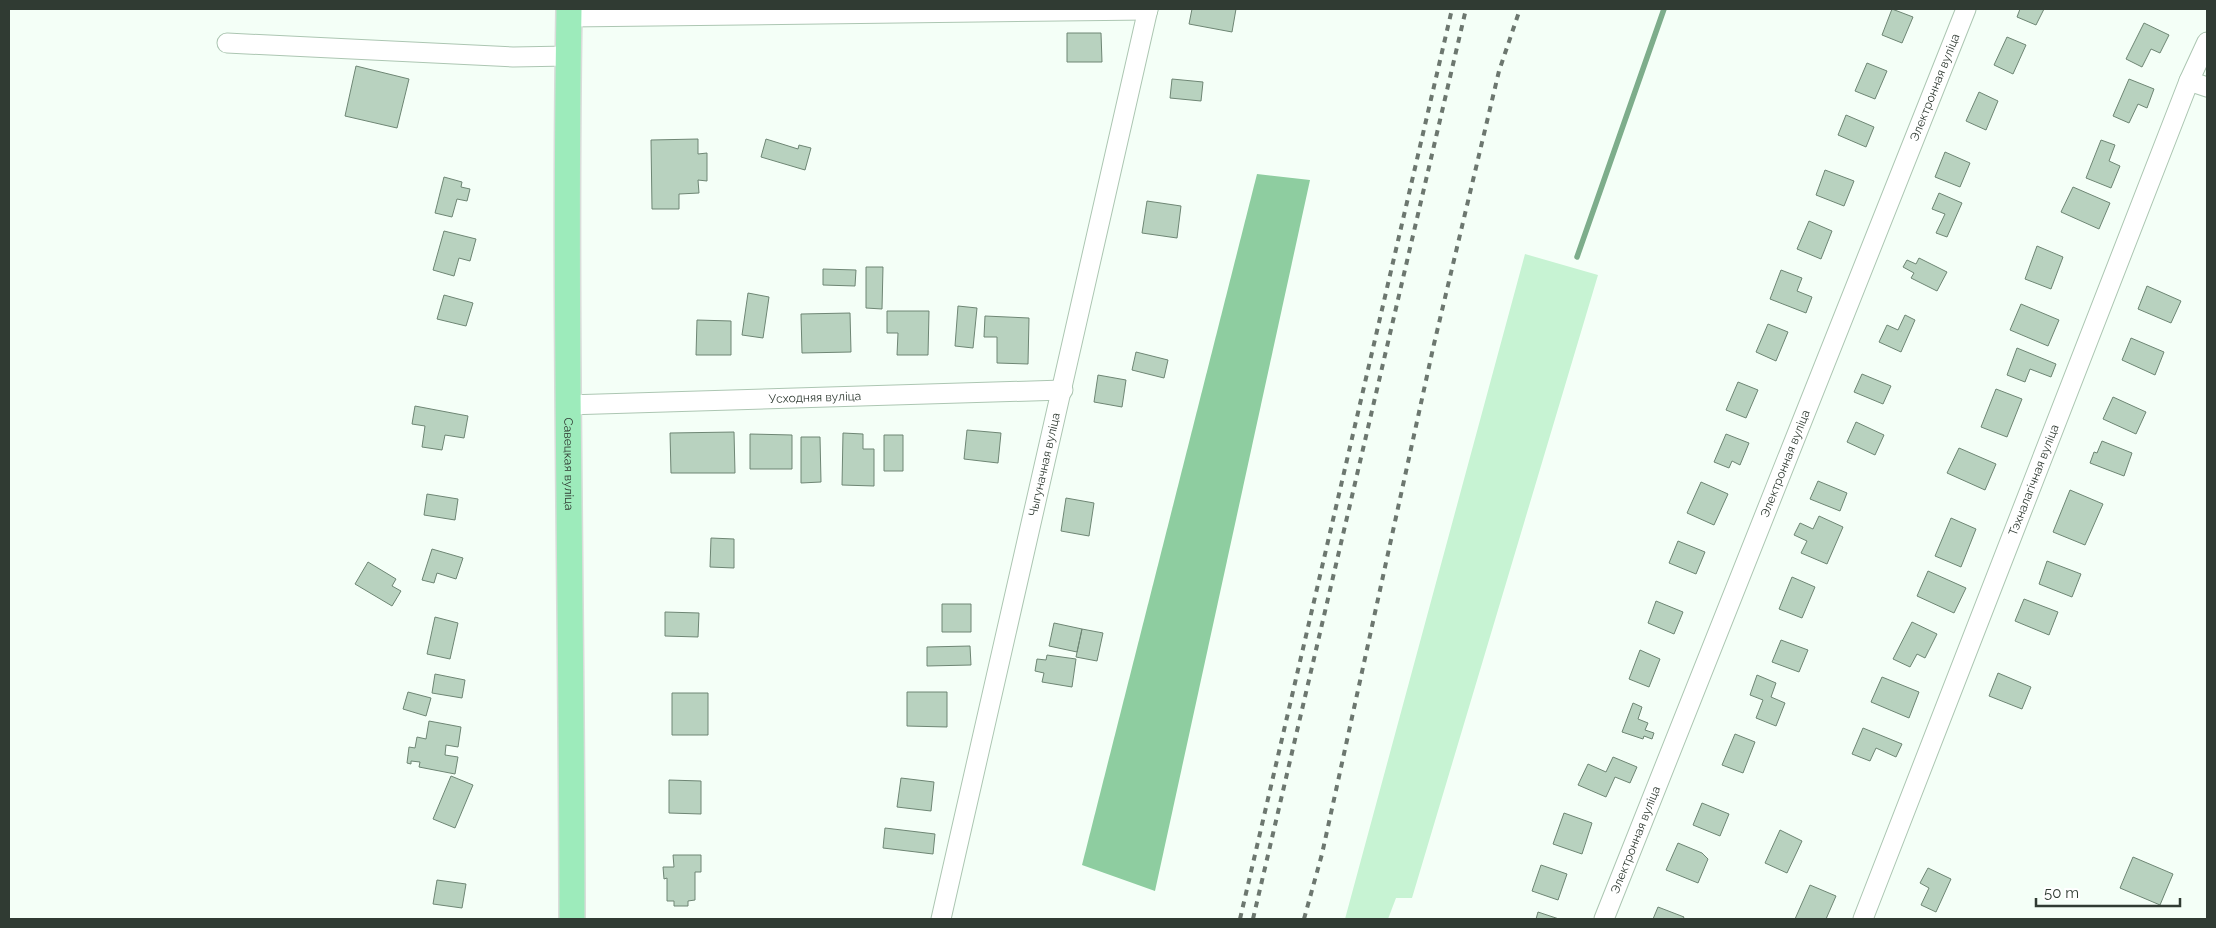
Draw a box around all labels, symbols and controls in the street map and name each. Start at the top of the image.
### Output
street label: Электронная вуліца [1907,32,1963,143]
street label: Усходняя вуліца [768,389,861,406]
street label: Электронная вуліца [1757,408,1813,520]
street label: Чыгуначная вуліца [1026,412,1063,518]
street label: Савецкая вуліца [561,417,576,511]
street label: Тэхналагічная вуліца [2006,422,2062,538]
street label: Электронная вуліца [1608,784,1663,896]
scale bar [2036,876,2180,908]
text: 50 m [2044,884,2079,902]

